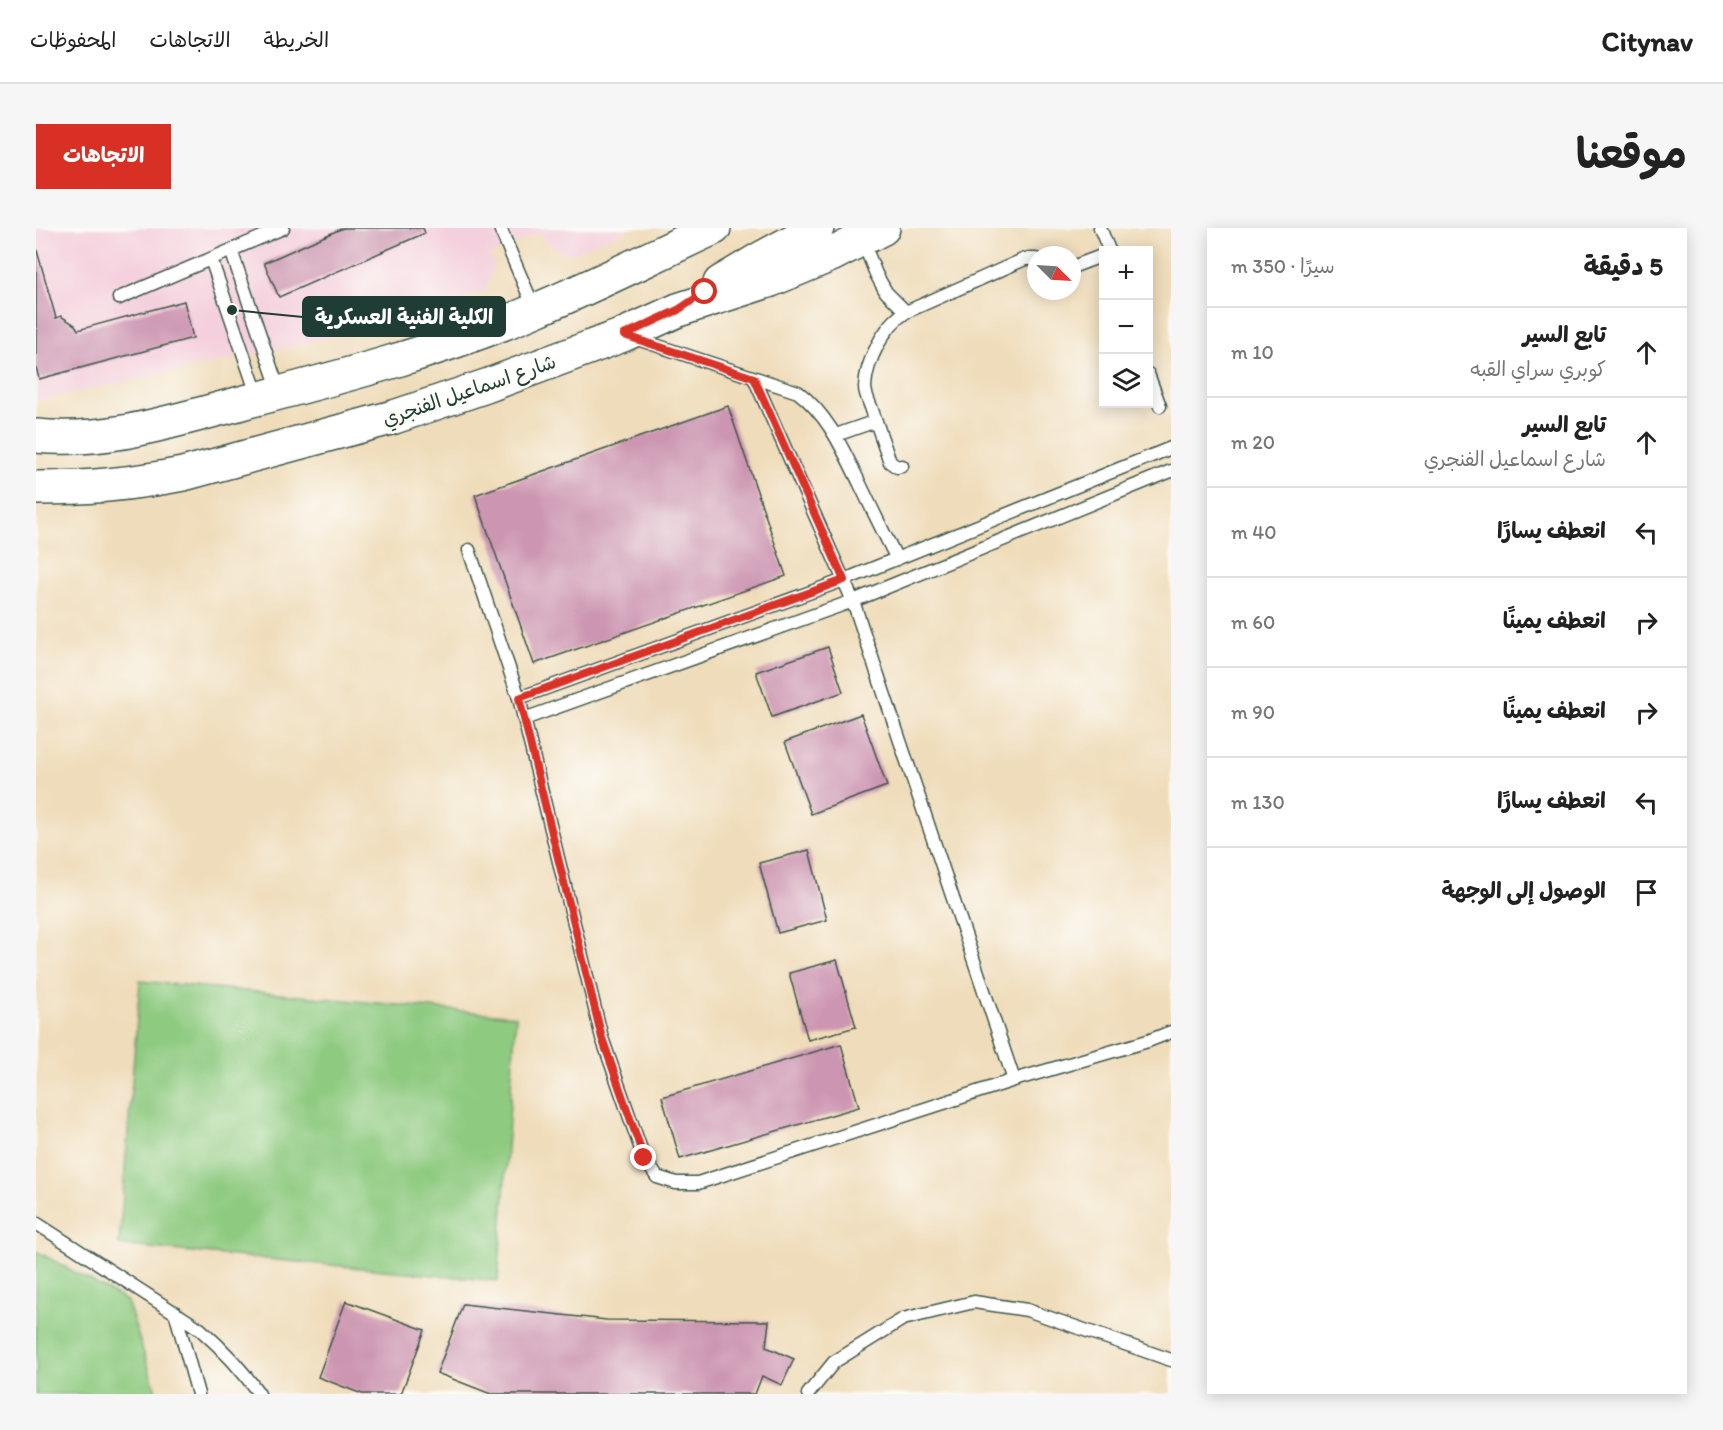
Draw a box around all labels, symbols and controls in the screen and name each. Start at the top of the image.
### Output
text: Citynav [1602,24,1693,58]
text: المحفوظات [30,27,116,52]
text: الاتجاهات [149,27,231,52]
text: الخريطة [264,27,329,52]
button: الاتجاهات [36,124,171,189]
text: موقعنا [1576,128,1687,179]
north arrow [1027,246,1081,300]
map controls [1099,246,1153,408]
button: + [1099,246,1153,300]
text: 5 دقيقة [1584,250,1663,282]
text: سيرًا · 350 m [1231,254,1335,278]
route start [691,278,717,304]
callout: الكلية الفنية العسكرية [303,297,505,336]
button: − [1099,300,1153,354]
text: الكلية الفنية العسكرية [315,304,493,330]
text: تابع السير [1523,321,1606,348]
icon: ahead [1630,336,1663,369]
text: 10 m [1231,340,1274,364]
street label: شارع اسماعيل الفنجري [379,349,560,434]
button: layers [1099,354,1153,408]
text: كوبري سراي القبه [1470,357,1606,381]
text: تابع السير [1523,411,1606,438]
icon: ahead [1630,426,1663,459]
text: 20 m [1231,430,1275,454]
text: شارع اسماعيل الفنجري [1424,447,1606,471]
icon: left [1630,516,1663,549]
text: انعطف يسارًا [1497,517,1606,544]
text: 40 m [1231,520,1277,544]
icon: right [1630,606,1663,639]
text: انعطف يمينًا [1503,607,1606,634]
text: 60 m [1231,610,1275,634]
icon: right [1630,696,1663,729]
text: انعطف يمينًا [1503,697,1606,724]
text: 90 m [1231,700,1275,724]
icon: left [1630,786,1663,819]
text: انعطف يسارًا [1497,787,1606,814]
text: 130 m [1231,790,1285,814]
icon: arrive [1630,876,1663,909]
text: الوصول إلى الوجهة [1441,877,1606,904]
route end [630,1144,656,1170]

